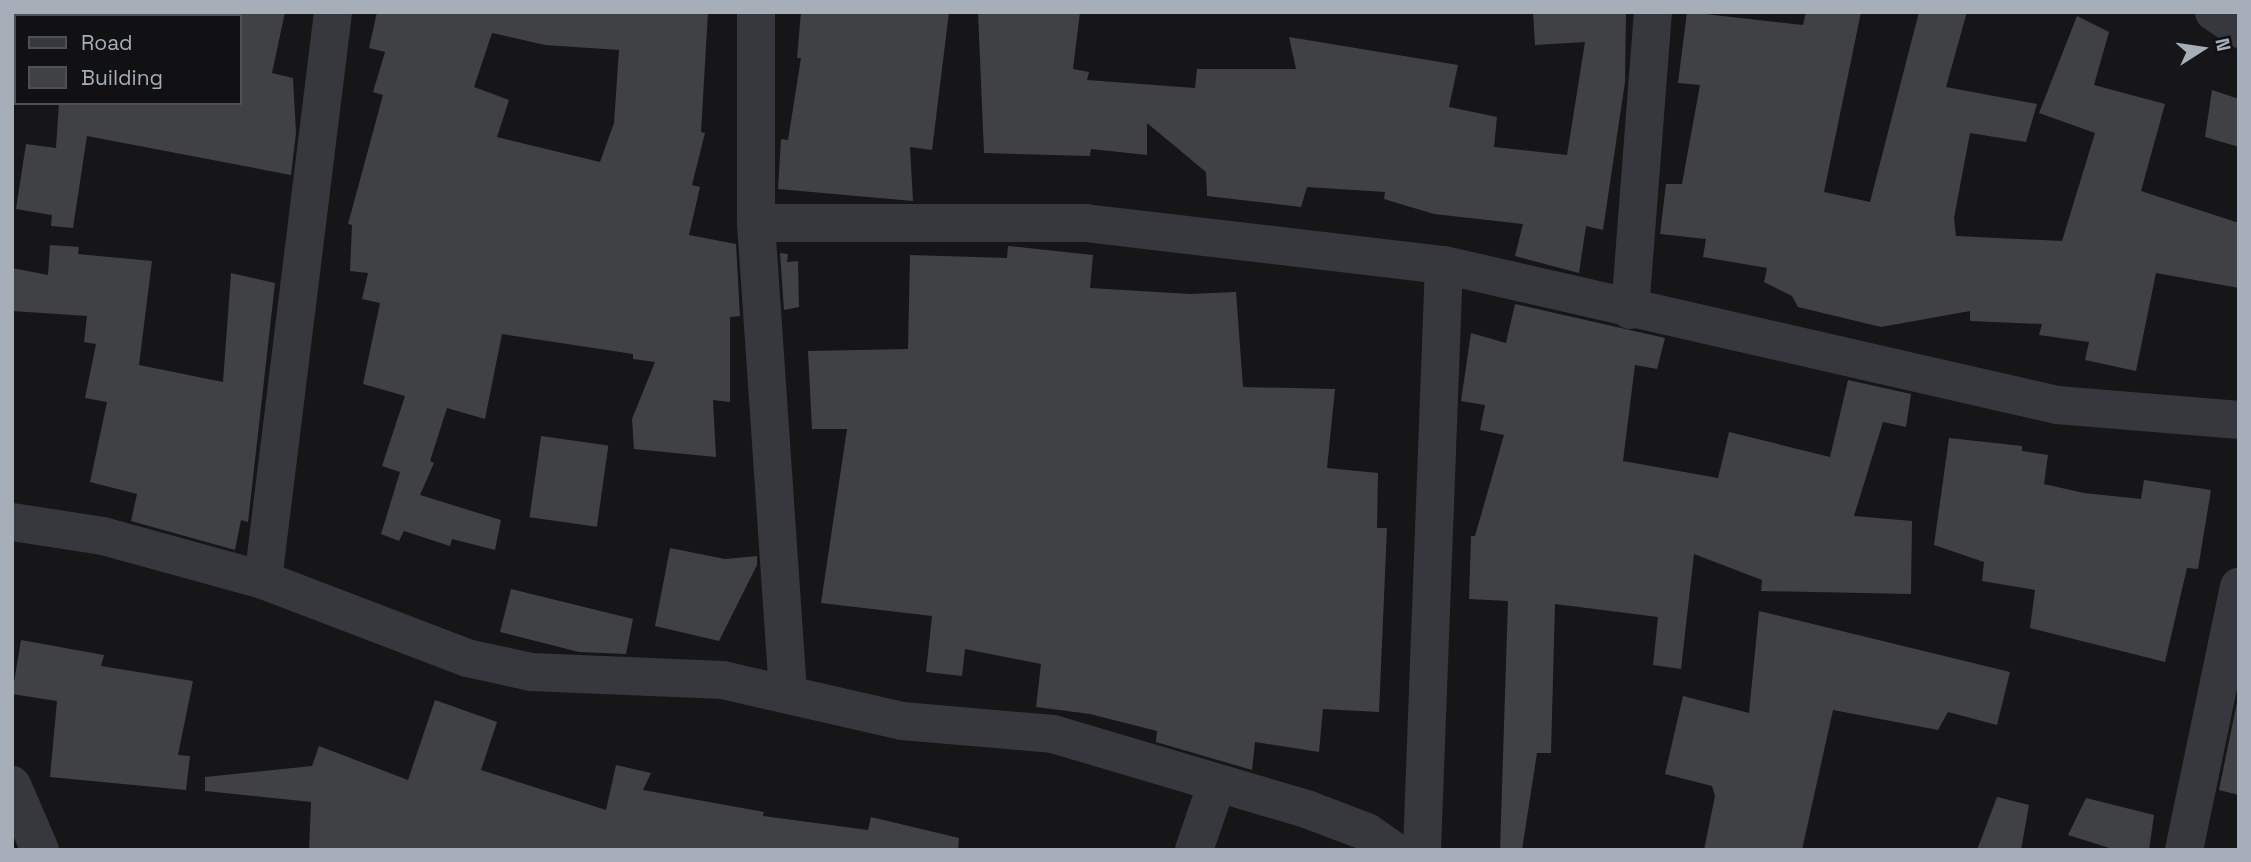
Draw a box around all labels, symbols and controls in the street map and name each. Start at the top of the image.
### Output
legend [14,14,242,105]
north arrow [2167,14,2237,84]
text: Road [81,29,133,56]
text: N [2209,36,2237,53]
text: Building [81,64,163,91]

